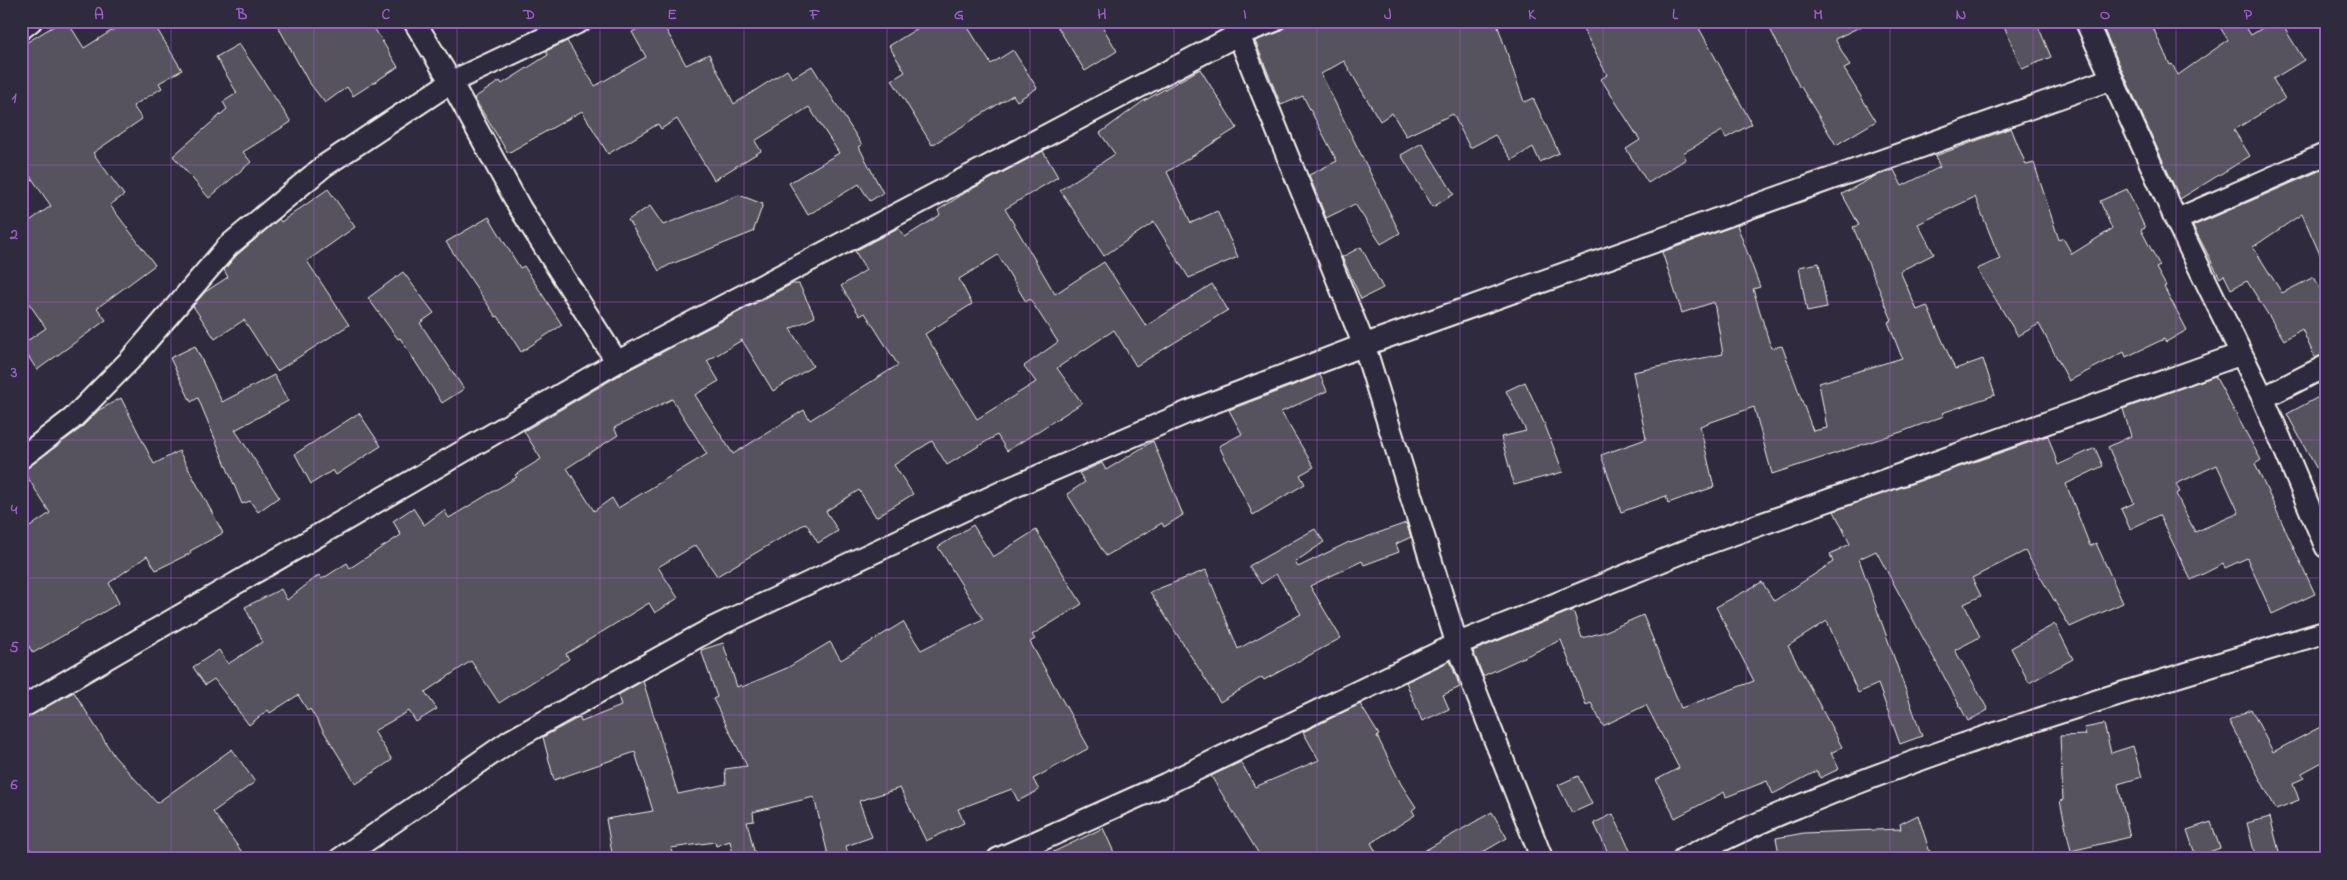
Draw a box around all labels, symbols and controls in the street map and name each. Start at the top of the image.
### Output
text: A [94,3,104,27]
text: B [236,3,248,27]
text: C [382,3,391,27]
text: D [522,3,535,27]
text: E [667,3,677,27]
text: F [809,3,821,27]
text: G [954,3,964,27]
text: H [1097,3,1107,27]
text: I [1243,3,1247,27]
text: J [1384,3,1392,27]
text: K [1528,3,1537,27]
text: L [1672,3,1679,27]
text: M [1813,3,1823,27]
text: N [1956,3,1967,27]
text: O [2100,3,2111,27]
text: P [2244,3,2253,27]
text: 1 [11,86,17,110]
text: 2 [9,223,18,247]
text: 3 [10,361,18,385]
text: 4 [10,498,18,522]
text: 5 [9,636,19,660]
text: 6 [9,773,18,797]

